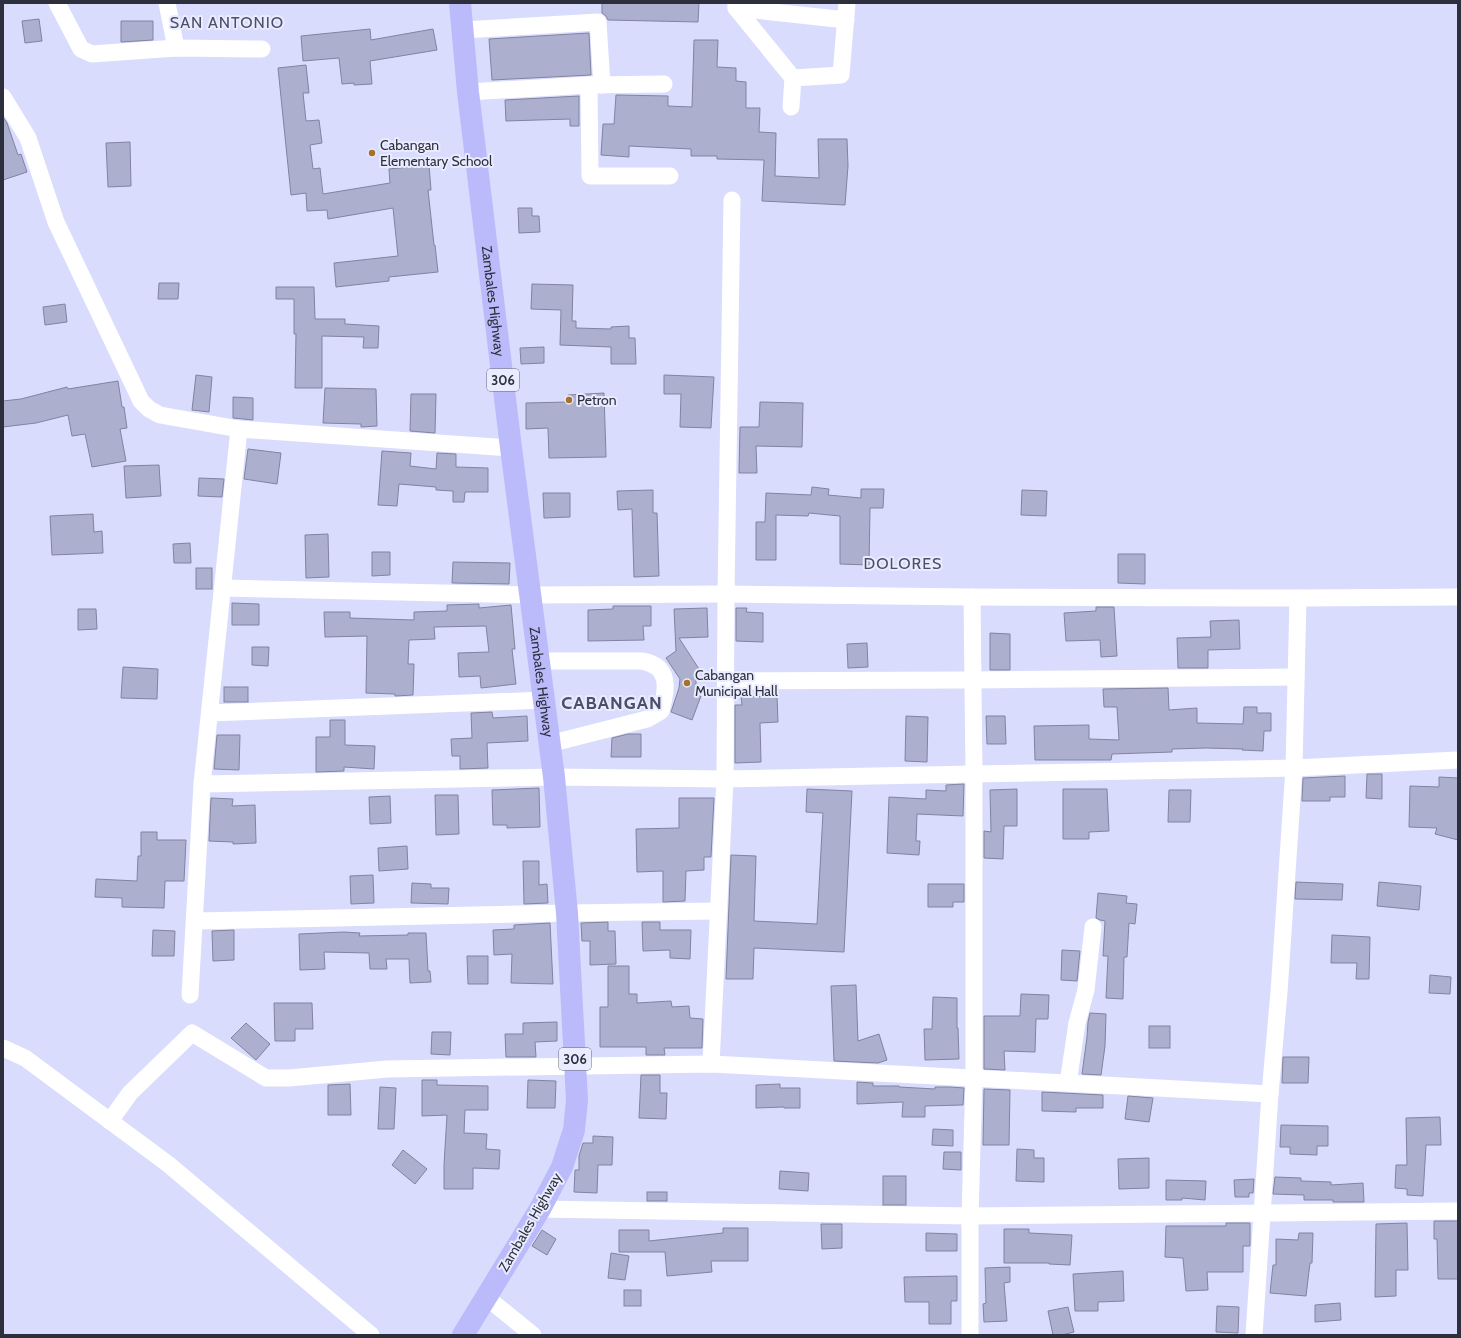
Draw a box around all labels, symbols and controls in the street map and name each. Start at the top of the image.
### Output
district label: SAN ANTONIO [170,13,284,32]
place label: Cabangan Elementary School [380,136,493,170]
marker: Cabangan Elementary School [367,148,377,158]
street label: Zambales Highway [478,245,509,357]
road number: 306 [487,369,519,391]
place label: Petron [577,391,617,409]
marker: Petron [564,395,574,405]
district label: DOLORES [864,554,942,573]
street label: Zambales Highway [525,626,558,738]
place label: Cabangan Municipal Hall [695,666,778,700]
marker: Cabangan Municipal Hall [682,678,692,688]
district label: CABANGAN [561,692,663,714]
road number: 306 [559,1048,591,1070]
street label: Zambales Highway [494,1169,566,1275]

